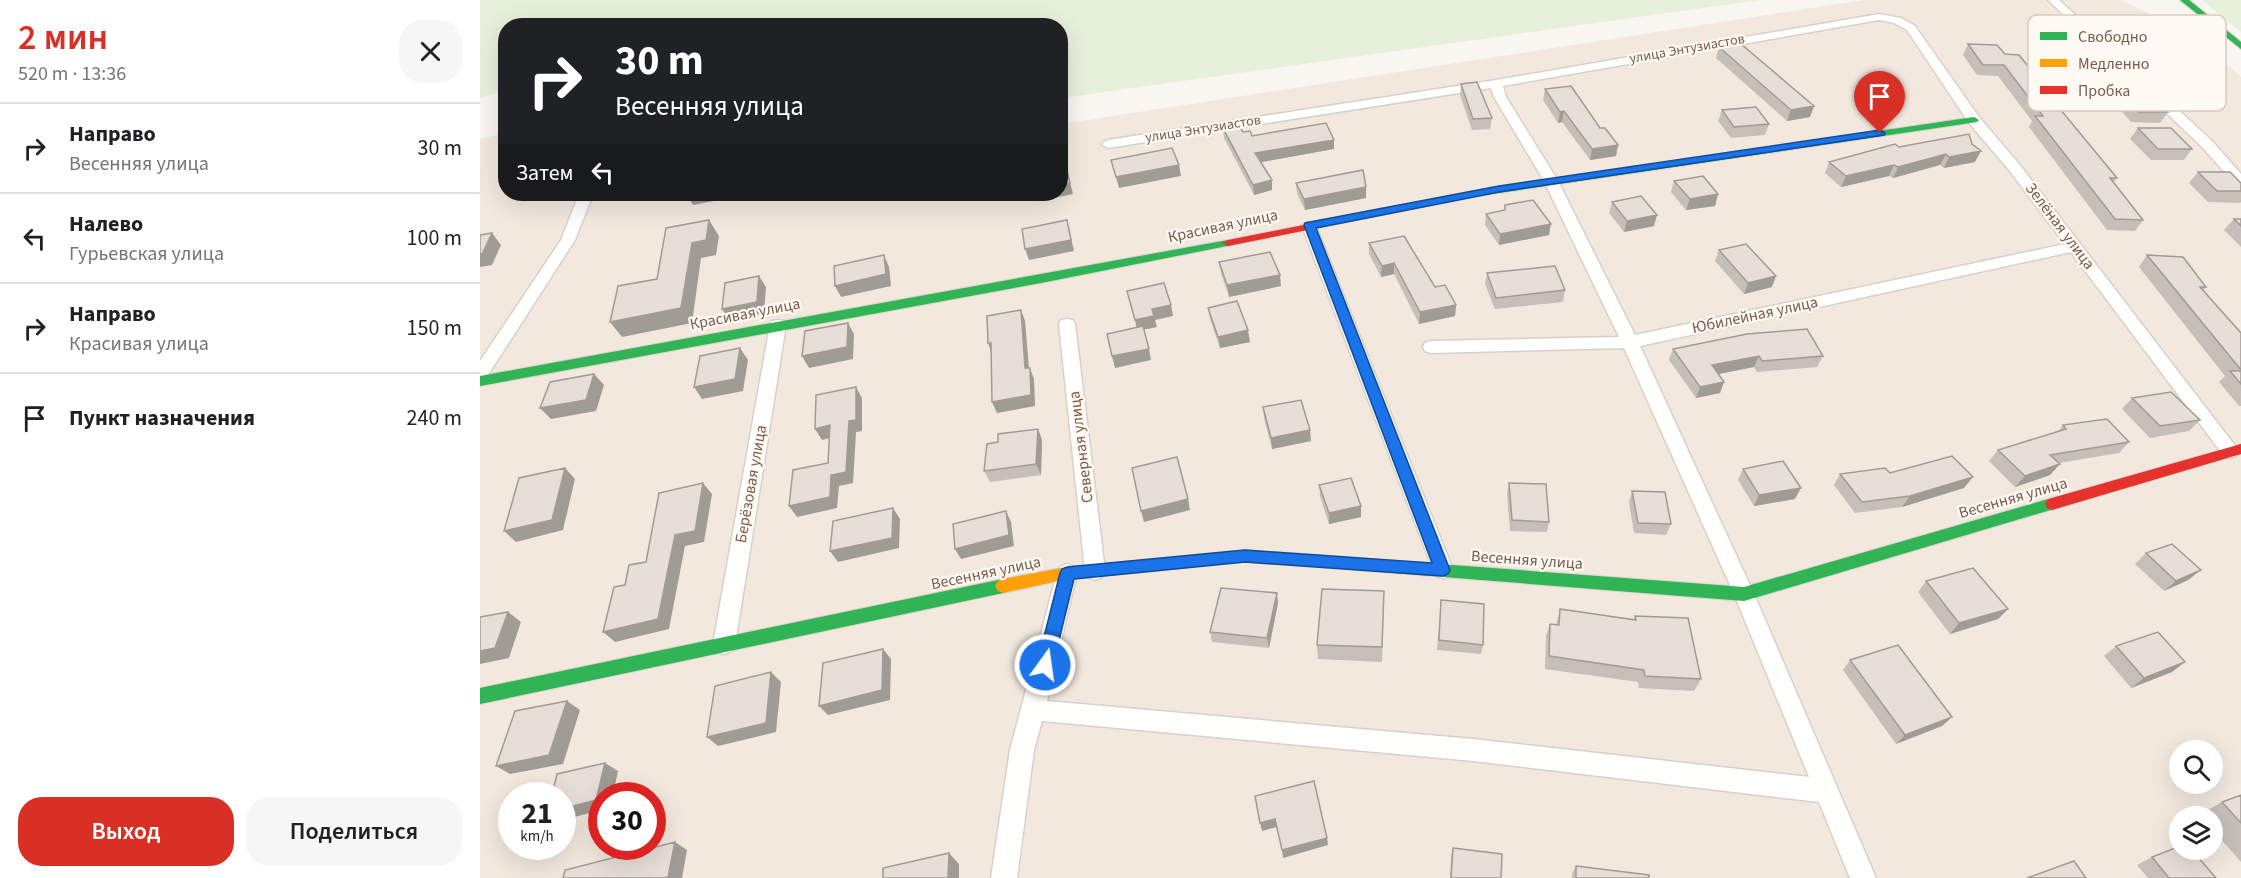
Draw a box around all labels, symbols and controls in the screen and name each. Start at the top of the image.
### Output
text: 2 мин [18,12,108,63]
legend [2028,15,2226,111]
button: close [399,20,462,83]
text: Свободно [2078,26,2148,48]
street label: улица Энтузиастов [1628,29,1746,69]
text: 30 m [615,31,704,91]
icon: right [516,42,594,120]
text: Медленно [2078,53,2149,75]
text: 520 m · 13:36 [18,60,126,88]
pin [1854,71,1905,133]
icon: arrive [1863,80,1896,113]
text: Пробка [2078,80,2130,102]
text: Весенняя улица [615,87,804,126]
street label: улица Энтузиастов [1144,110,1262,148]
text: Направо [69,118,156,150]
icon: right [18,132,51,165]
text: 30 m [417,132,462,164]
text: Весенняя улица [69,150,209,178]
icon: left [586,156,619,189]
text: Затем [516,157,574,189]
street label: Зелёная улица [2020,178,2100,274]
street label: Красивая улица [1166,204,1280,248]
text: Налево [69,208,143,240]
icon: left [18,222,51,255]
text: 100 m [407,222,462,254]
text: Гурьевская улица [69,240,224,268]
street label: Юбилейная улица [1690,291,1820,339]
street label: Красивая улица [688,293,802,335]
text: Направо [69,298,156,330]
icon: right [18,312,51,345]
text: 150 m [407,312,462,344]
text: Красивая улица [69,330,209,358]
street label: Северная улица [1063,390,1099,504]
icon: arrive [18,402,51,435]
text: Пункт назначения [69,402,255,434]
text: 240 m [407,402,462,434]
street label: Берёзовая улица [730,423,772,545]
street label: Весенняя улица [1956,472,2070,524]
street label: Весенняя улица [1470,545,1584,575]
street label: Весенняя улица [929,551,1043,595]
position arrow [1013,633,1077,697]
map controls [2169,740,2223,860]
button: search [2169,740,2223,794]
speed limit sign: 30 [588,782,666,860]
text: 21 [521,792,553,835]
button: Выход [18,797,234,866]
button: Поделиться [246,797,462,866]
button: layers [2169,806,2223,860]
text: km/h [520,826,554,847]

